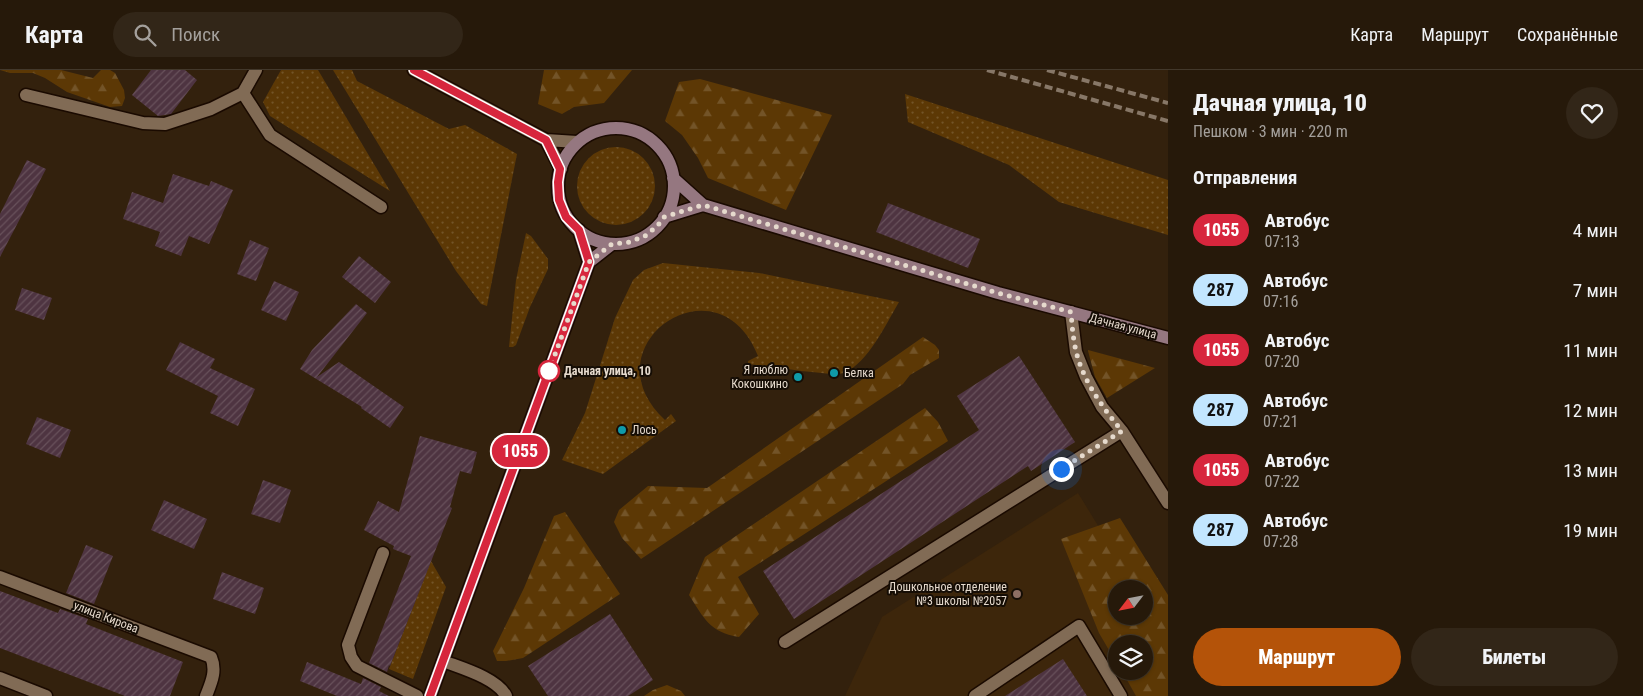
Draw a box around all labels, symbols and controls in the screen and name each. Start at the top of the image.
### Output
search box [113,12,463,57]
text: Карта [25,21,83,49]
icon: search [131,21,159,49]
text: Поиск [171,23,220,46]
text: Карта [1350,24,1393,45]
text: Маршрут [1421,24,1489,45]
text: Сохранённые [1517,24,1618,45]
button: heart [1566,87,1618,139]
text: Дачная улица, 10 [1193,89,1367,117]
text: Пешком · 3 мин · 220 m [1193,122,1348,141]
text: Отправления [1193,166,1297,189]
text: Автобус [1264,209,1330,232]
text: 1055 [1203,219,1239,240]
text: 4 мин [1573,219,1618,242]
text: 07:13 [1264,232,1300,251]
text: Автобус [1263,269,1328,292]
text: 287 [1207,279,1234,300]
text: 7 мин [1573,279,1618,302]
text: 07:16 [1263,292,1298,311]
street label: Дачная улица [1088,310,1158,342]
text: Автобус [1264,329,1330,352]
text: 1055 [1203,339,1239,360]
text: 11 мин [1563,339,1618,362]
text: 07:20 [1264,352,1300,371]
marker: Дачная улица, 10 [538,360,560,382]
place label: Я люблю Кокошкино [731,363,788,391]
place label: Дачная улица, 10 [564,364,651,378]
place label: Белка [844,366,874,380]
marker: Белка [828,367,840,379]
marker: Я люблю Кокошкино [792,371,804,383]
text: Автобус [1263,389,1328,412]
text: 287 [1207,399,1234,420]
text: 12 мин [1563,399,1618,422]
text: 07:21 [1263,412,1298,431]
place label: Лось [632,423,657,437]
marker: Лось [616,424,628,436]
line badge: 1055 [485,435,555,467]
text: 1055 [502,440,538,461]
text: Автобус [1264,449,1330,472]
your location [1049,457,1074,482]
text: 1055 [1203,459,1239,480]
text: 13 мин [1563,459,1618,482]
text: 07:22 [1264,472,1300,491]
text: Автобус [1263,509,1328,532]
text: 287 [1207,519,1234,540]
text: 19 мин [1563,519,1618,542]
text: 07:28 [1263,532,1298,551]
place label: Дошкольное отделение №3 школы №2057 [889,580,1007,608]
north arrow [1108,580,1152,625]
map controls [1108,580,1153,680]
marker: Дошкольное отделение №3 школы №2057 [1011,588,1023,600]
street label: улица Кирова [72,598,141,636]
button: Маршрут [1193,628,1401,686]
button: Билеты [1411,628,1618,686]
button: layers [1108,635,1153,680]

